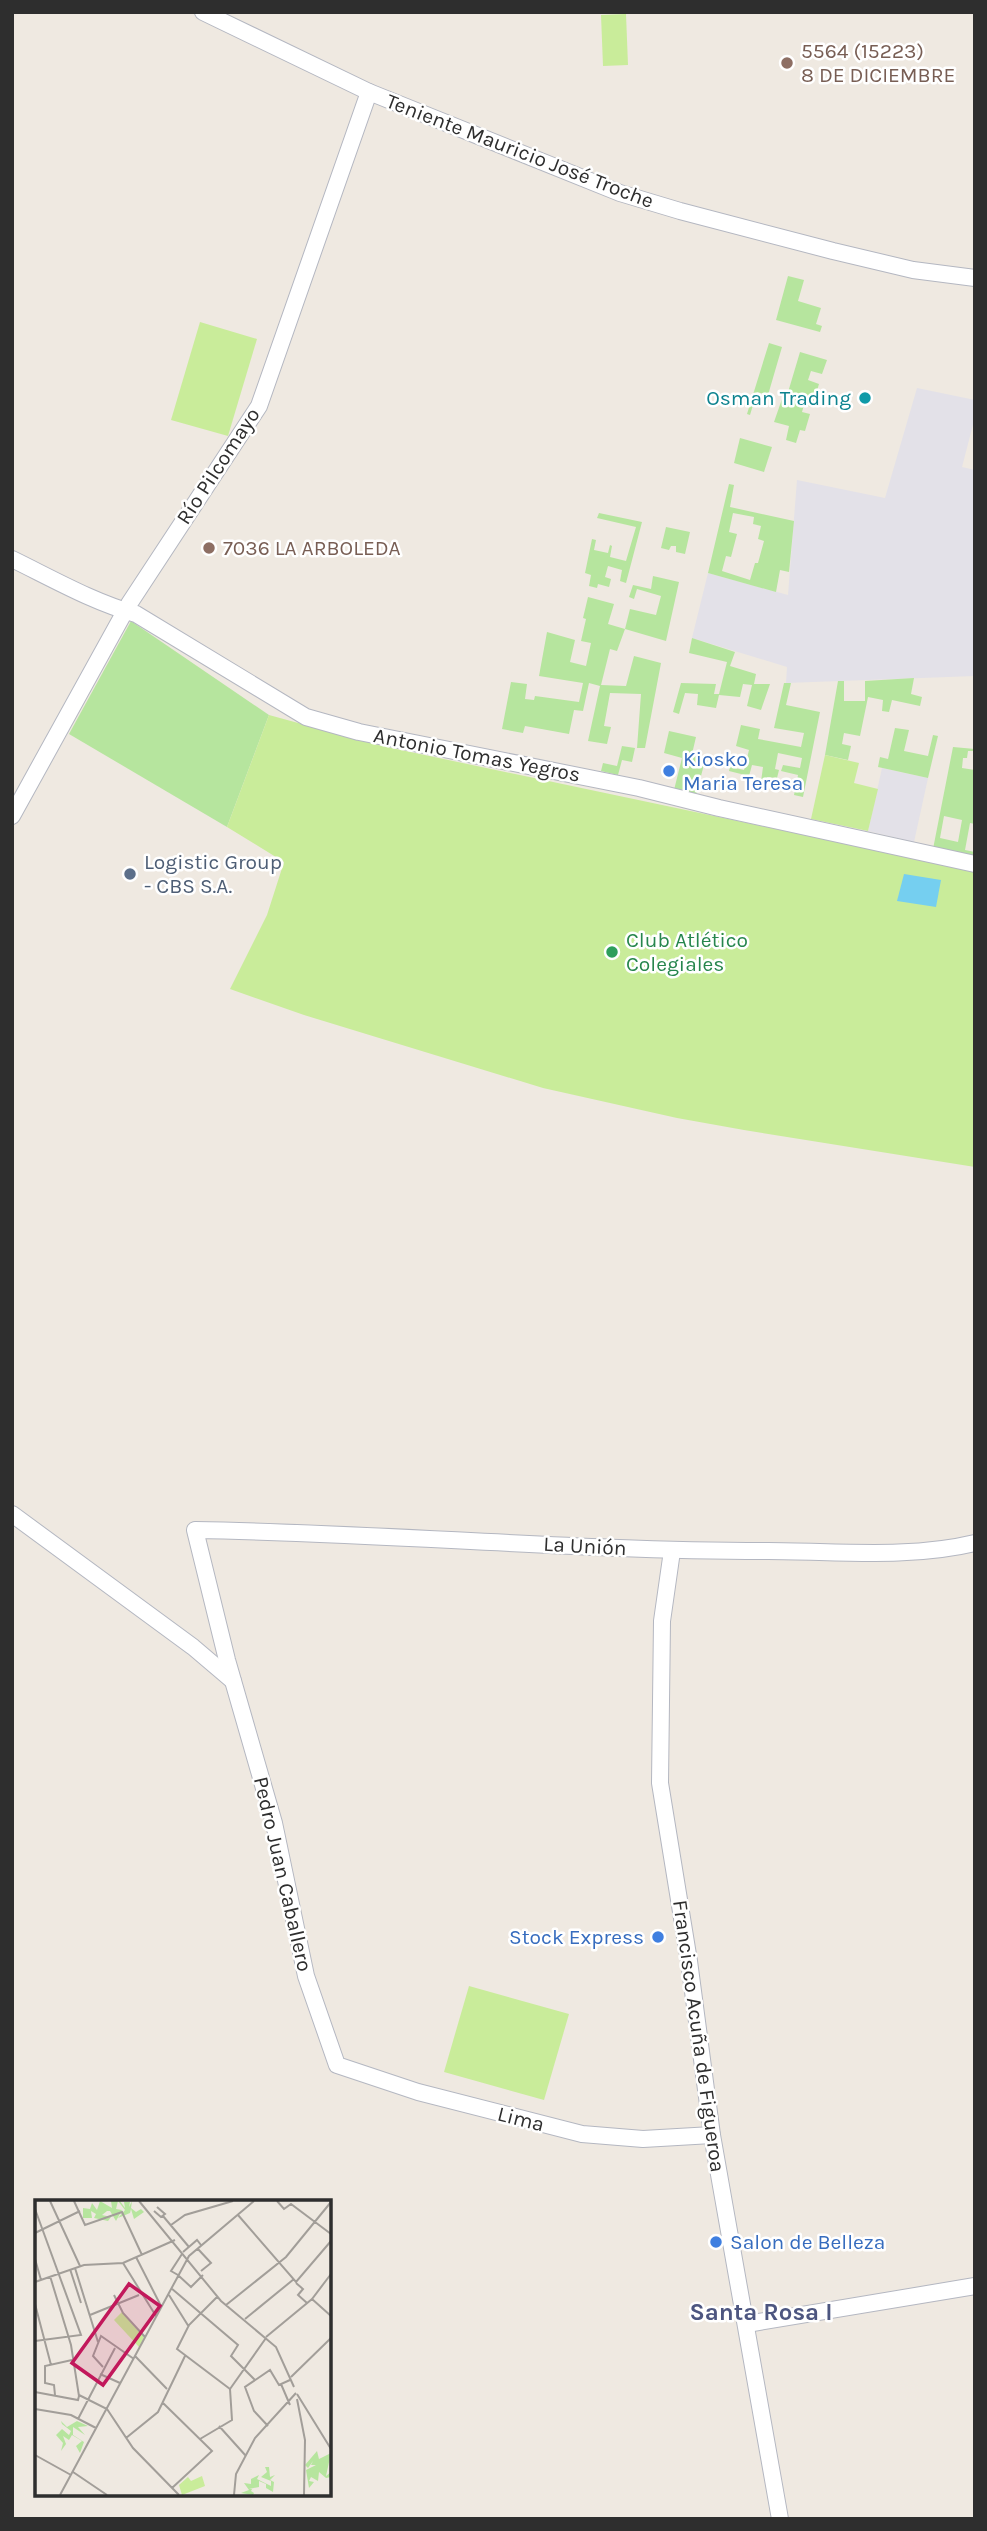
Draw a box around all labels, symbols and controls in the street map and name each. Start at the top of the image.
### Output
place label: 5564 (15223) 8 DE DICIEMBRE [801,39,955,87]
marker: 5564 (15223) 8 DE DICIEMBRE [779,55,795,71]
street label: Teniente Mauricio José Troche [383,89,657,213]
place label: Osman Trading [706,386,851,410]
marker: Osman Trading [857,390,873,406]
street label: Río Pilcomayo [171,403,265,529]
place label: 7036 LA ARBOLEDA [223,536,401,560]
marker: 7036 LA ARBOLEDA [201,540,217,556]
street label: Antonio Tomas Yegros [372,723,582,787]
place label: Kiosko Maria Teresa [683,747,803,795]
marker: Kiosko Maria Teresa [661,763,677,779]
place label: Logistic Group - CBS S.A. [144,850,282,898]
marker: Logistic Group - CBS S.A. [122,866,138,882]
place label: Club Atlético Colegiales [626,928,748,976]
marker: Club Atlético Colegiales [604,944,620,960]
street label: La Unión [543,1532,627,1560]
street label: Pedro Juan Caballero [249,1774,317,1974]
street label: Francisco Acuña de Figueroa [668,1898,730,2174]
place label: Stock Express [509,1925,644,1949]
marker: Stock Express [650,1929,666,1945]
street label: Lima [495,2102,547,2136]
inset map [35,2200,331,2496]
place label: Salon de Belleza [730,2230,885,2254]
marker: Salon de Belleza [708,2234,724,2250]
district label: Santa Rosa I [690,2298,832,2326]

